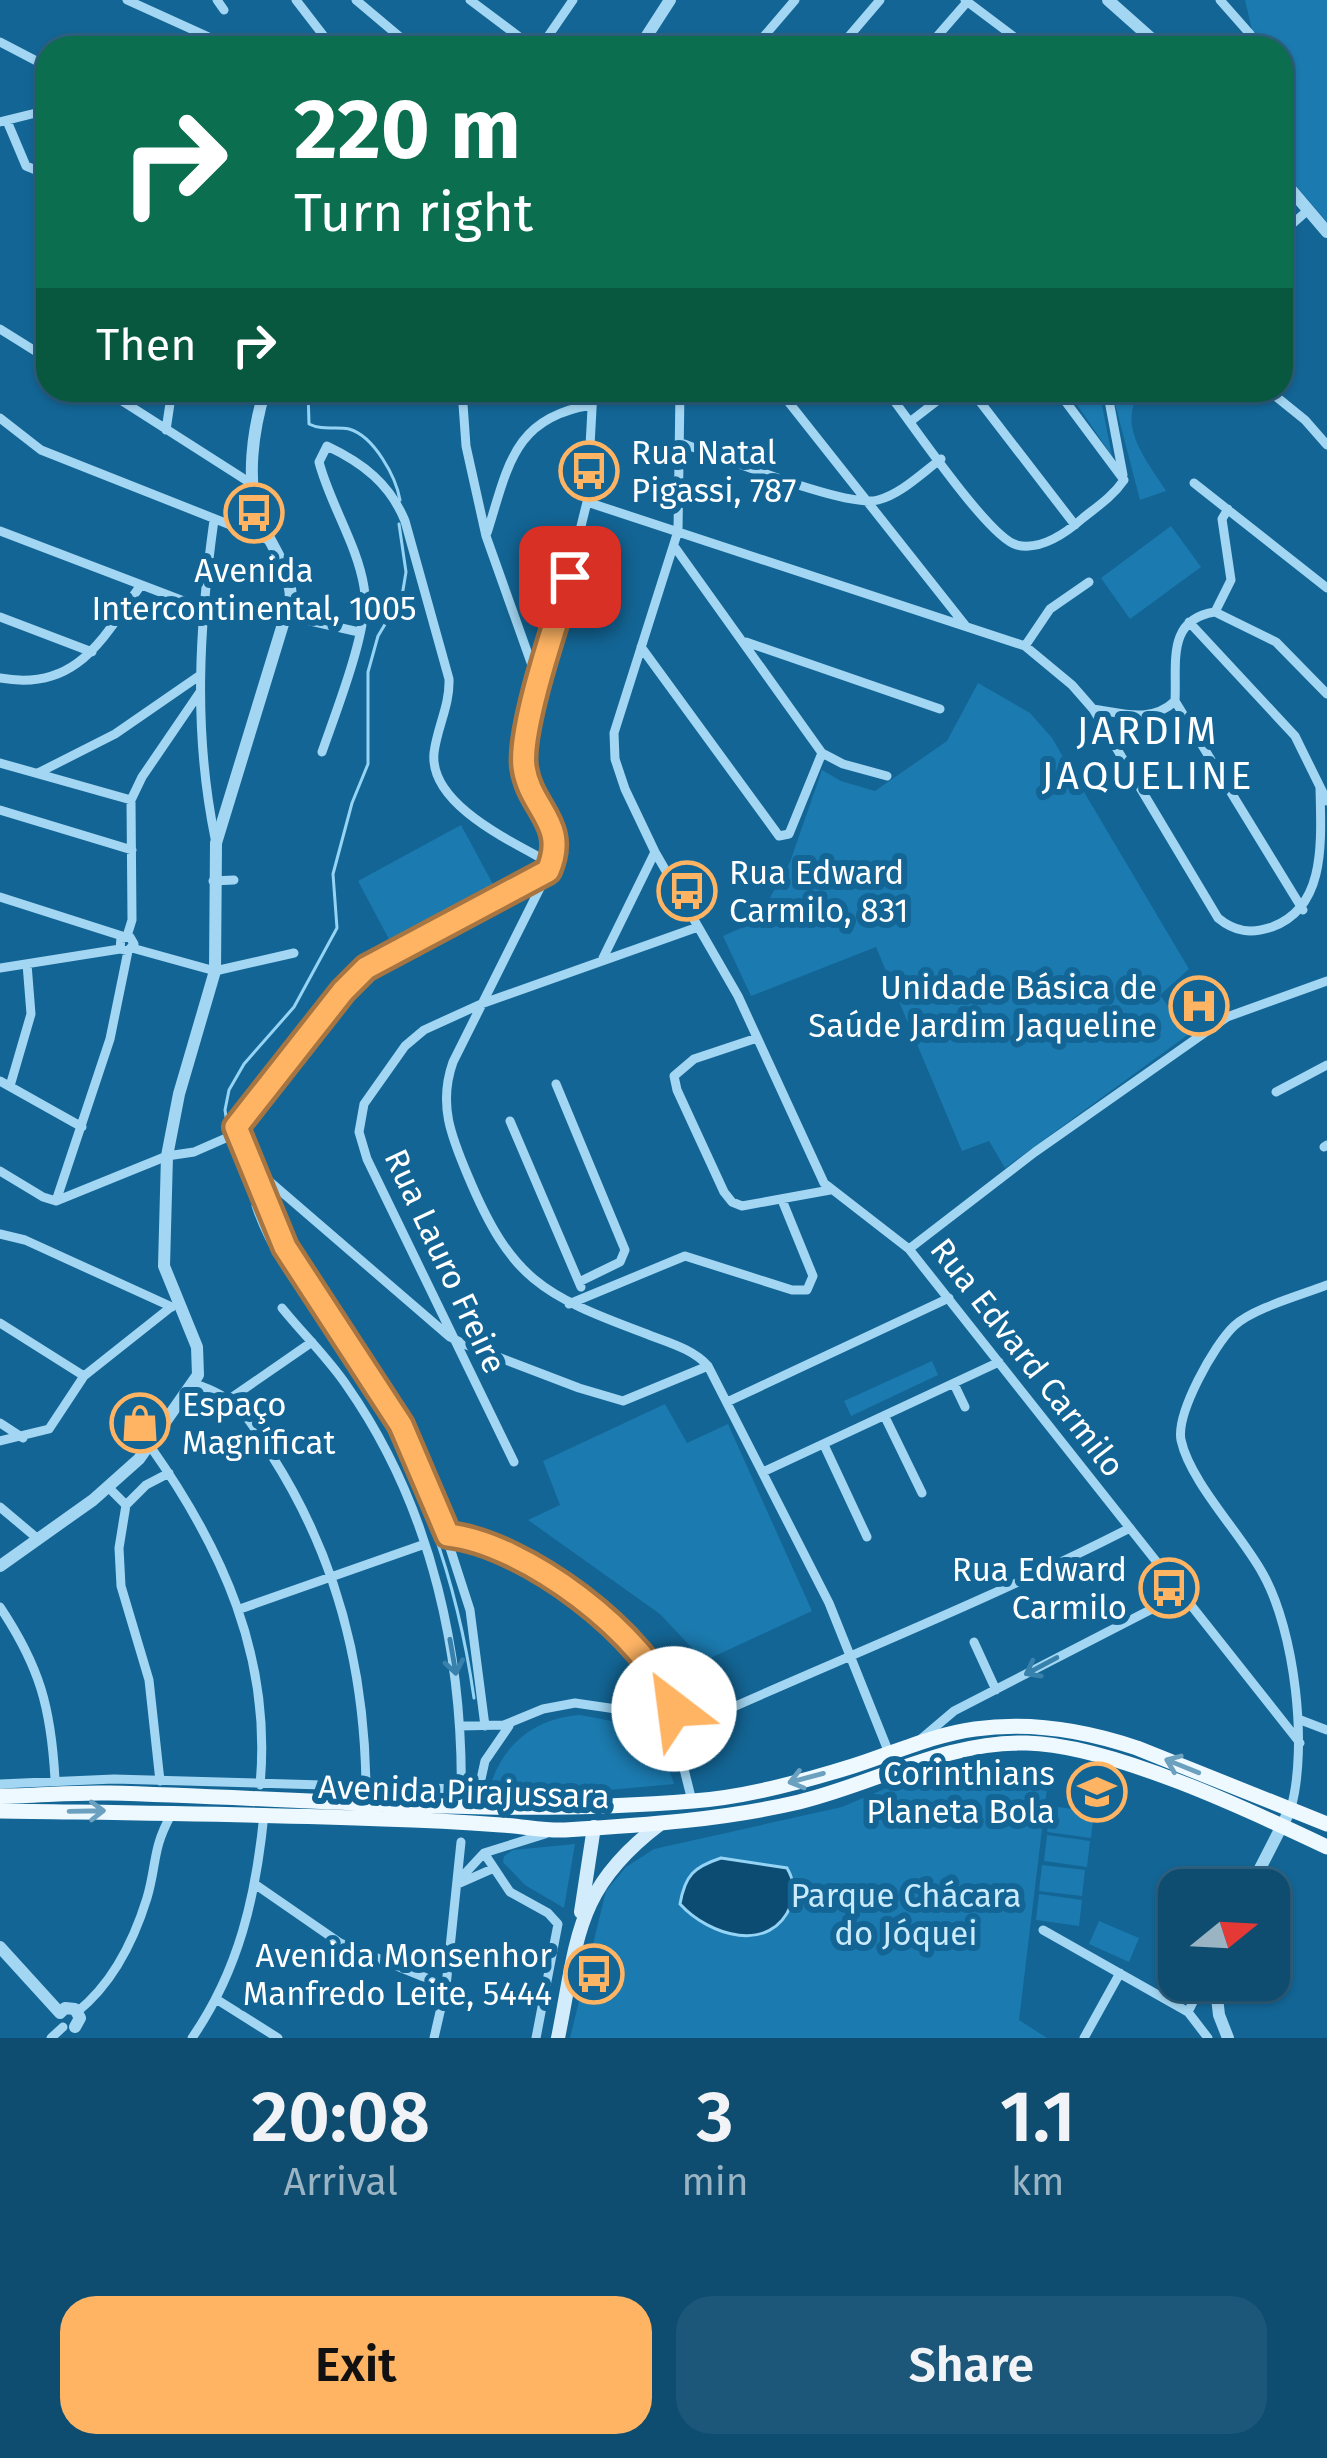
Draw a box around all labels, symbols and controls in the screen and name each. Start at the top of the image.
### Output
text: 220 m [294,79,521,180]
icon: right [96,84,252,240]
text: Turn right [294,181,533,245]
icon: right [221,312,287,378]
text: Then [96,318,197,372]
place label: Rua Natal Pigassi, 787 [631,433,796,511]
bus stop icon: Rua Natal Pigassi, 787 [558,440,620,502]
bus stop icon: Avenida Intercontinental, 1005 [223,482,285,544]
pin [519,526,621,628]
icon: arrive [537,544,603,610]
place label: Avenida Intercontinental, 1005 [91,551,417,629]
district label: JARDIM JAQUELINE [1042,708,1254,799]
place label: Rua Edward Carmilo, 831 [729,853,909,931]
bus stop icon: Rua Edward Carmilo, 831 [656,860,718,922]
place label: Unidade Básica de Saúde Jardim Jaqueline [808,968,1157,1046]
hospital icon: Unidade Básica de Saúde Jardim Jaqueline [1168,975,1230,1037]
street label: Rua Lauro Freire [376,1143,515,1380]
street label: Rua Edvard Carmilo [922,1230,1133,1485]
place label: Espaço Magníficat [182,1385,335,1463]
shop icon: Espaço Magníficat [109,1392,171,1454]
place label: Rua Edward Carmilo [952,1550,1127,1628]
bus stop icon: Rua Edward Carmilo [1138,1557,1200,1619]
one-way arrow [442,1637,465,1676]
position arrow [611,1646,737,1772]
one-way arrow [1025,1655,1060,1678]
one-way arrow [1165,1753,1202,1775]
place label: Corinthians Planeta Bola [866,1754,1055,1832]
school or university icon: Corinthians Planeta Bola [1066,1761,1128,1823]
street label: Avenida Pirajussara [317,1767,611,1817]
one-way arrow [788,1769,826,1791]
one-way arrow [67,1800,106,1822]
north arrow [1158,1869,1290,2001]
map controls [1158,1869,1290,2001]
park label: Parque Chácara do Jóquei [790,1876,1022,1954]
place label: Avenida Monsenhor Manfredo Leite, 5444 [243,1936,552,2014]
bus stop icon: Avenida Monsenhor Manfredo Leite, 5444 [563,1943,625,2005]
text: 20:08 [251,2074,430,2160]
text: 3 [696,2074,734,2160]
text: 1.1 [1000,2074,1076,2160]
text: Arrival [284,2159,398,2205]
text: min [681,2159,749,2205]
text: km [1011,2159,1065,2205]
button: Exit [60,2296,652,2434]
button: Share [676,2296,1267,2434]

